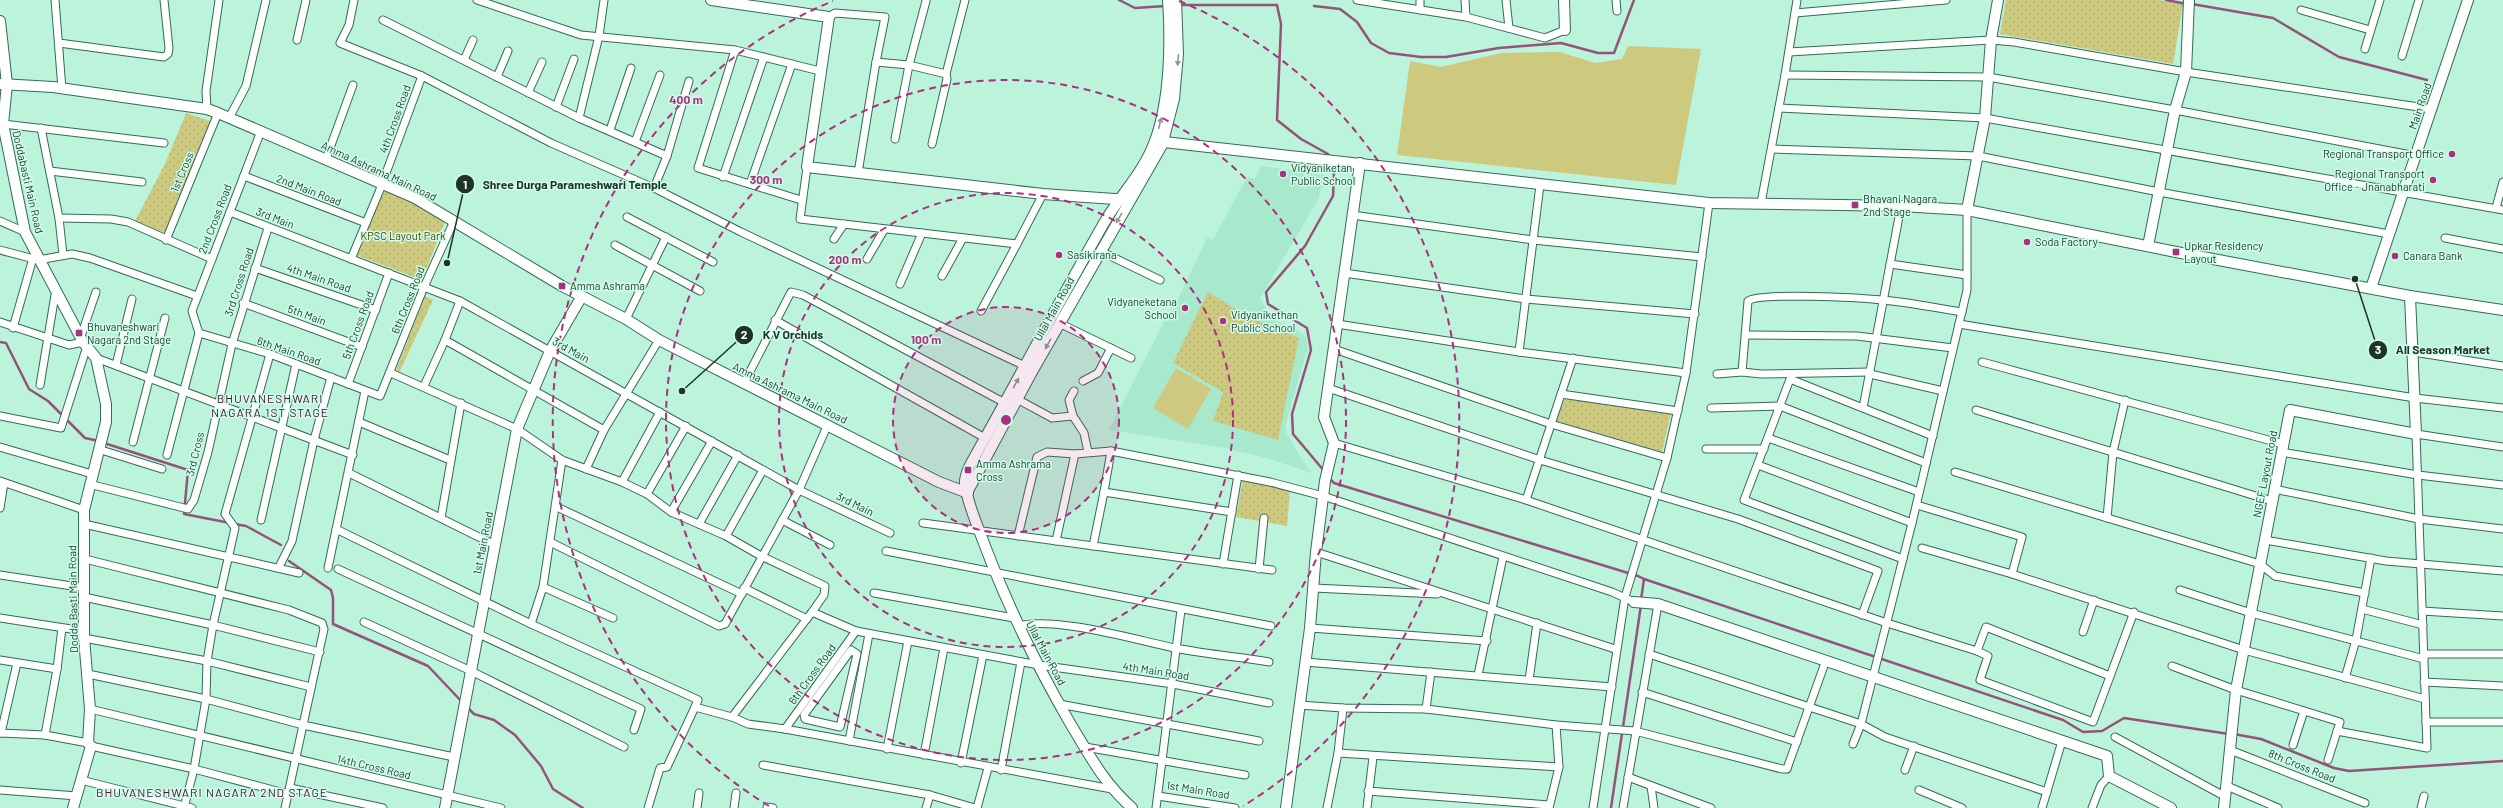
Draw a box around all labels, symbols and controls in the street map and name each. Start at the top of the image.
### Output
one-way arrow [1174,54,1181,66]
street label: Main Road [2405,81,2434,131]
street label: 4th Cross Road [376,83,413,155]
text: 400 m [669,92,703,106]
one-way arrow [1157,117,1163,129]
street label: Doddabasti Main Road [10,129,47,235]
street label: Amma Ashrama Main Road [319,138,439,203]
place label: Regional Transport Office [2323,147,2444,160]
marker: Regional Transport Office [2447,149,2457,159]
street label: 1st Cross [167,150,196,194]
place label: Vidyaniketan Public School [1291,161,1355,187]
place label: Regional Transport Office - Jnanabharati [2324,167,2425,193]
marker: Vidyaniketan Public School [1278,169,1288,179]
street label: 2nd Main Road [275,171,344,208]
callout: Shree Durga Parameshwari Temple [455,172,676,196]
text: 300 m [750,172,782,186]
marker: Regional Transport Office - Jnanabharati [2428,175,2438,185]
text: 1 [463,177,467,191]
text: Shree Durga Parameshwari Temple [483,177,668,191]
street label: 2nd Cross Road [195,182,234,255]
place label: Bhavani Nagara 2nd Stage [1863,192,1937,218]
marker: Bhavani Nagara 2nd Stage [1850,200,1860,210]
street label: 3rd Main [254,204,296,231]
one-way arrow [1115,212,1122,224]
park label: KPSC Layout Park [361,229,446,242]
place label: Soda Factory [2035,235,2098,248]
marker: Soda Factory [2022,237,2032,247]
place label: Upkar Residency Layout [2184,239,2263,265]
street label: 3rd Cross Road [221,246,256,318]
marker: Upkar Residency Layout [2171,247,2181,257]
place label: Sasikirana [1067,248,1117,261]
place label: Canara Bank [2403,249,2463,262]
marker: Sasikirana [1054,250,1064,260]
marker: Canara Bank [2390,251,2400,261]
text: 200 m [829,252,861,266]
street label: 4th Main Road [285,260,353,295]
street label: 6th Cross Road [388,264,427,335]
street label: Ullal Main Road [1031,274,1077,343]
place label: Amma Ashrama [570,279,645,292]
marker: Amma Ashrama [557,281,567,291]
street label: 5th Cross Road [339,289,376,361]
place label: Vidyaneketana School [1107,295,1177,321]
street label: 5th Main [286,302,328,328]
marker: Vidyaneketana School [1180,303,1190,313]
place label: Vidyanikethan Public School [1231,308,1298,334]
marker: Vidyanikethan Public School [1218,316,1228,326]
place label: Bhuvaneshwari Nagara 2nd Stage [87,320,171,346]
callout: K V Orchids [734,323,831,347]
text: 2 [741,327,748,341]
text: K V Orchids [763,327,823,341]
marker: Bhuvaneshwari Nagara 2nd Stage [74,328,84,338]
text: 100 m [911,332,941,346]
street label: 6th Main Road [256,334,323,368]
street label: 3rd Main [551,334,592,365]
one-way arrow [1045,338,1051,349]
callout: All Season Market [2368,338,2498,362]
text: 3 [2375,342,2381,356]
text: All Season Market [2396,342,2491,356]
street label: Amma Ashrama Main Road [731,359,850,426]
one-way arrow [1012,377,1019,389]
district label: BHUVANESHWARI NAGARA 1ST STAGE [211,391,329,419]
centre of rings [999,413,1013,427]
street label: NGEF Layout Road [2250,429,2279,519]
street label: 3rd Cross [183,431,206,477]
place label: Amma Ashrama Cross [976,457,1051,483]
marker: Amma Ashrama Cross [963,465,973,475]
street label: 3rd Main [834,489,876,518]
street label: 1st Main Road [470,510,495,576]
street label: Dodda Basti Main Road [65,545,80,653]
street label: Ullal Main Road [1024,618,1069,687]
street label: 6th Cross Road [785,641,838,706]
street label: 4th Main Road [1122,659,1190,682]
street label: 8th Cross Road [2267,746,2338,785]
street label: 14th Cross Road [336,752,412,781]
street label: 1st Main Road [1165,778,1231,801]
district label: BHUVANESHWARI NAGARA 2ND STAGE [96,785,328,799]

